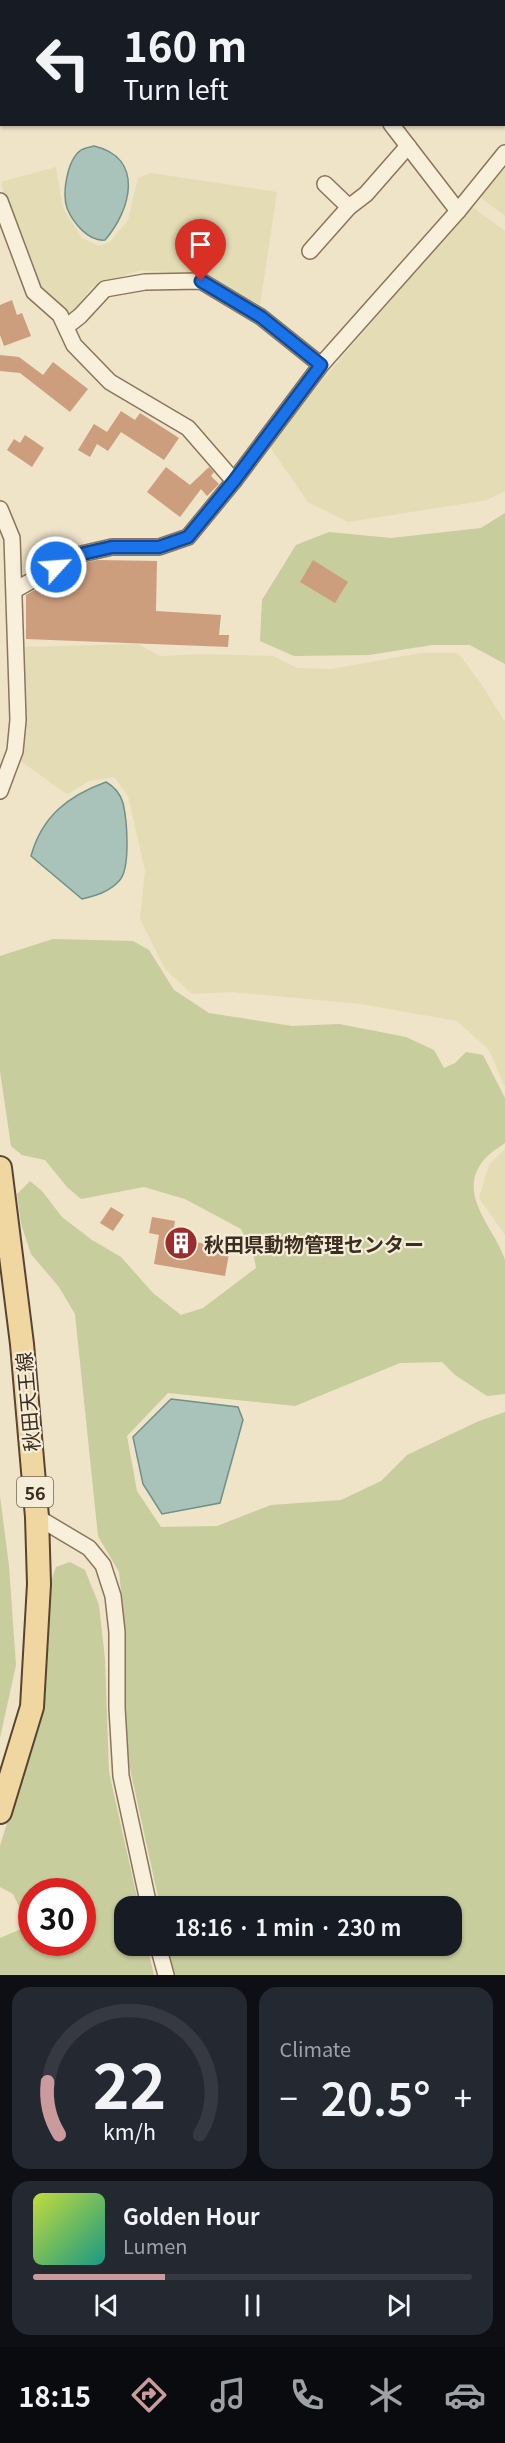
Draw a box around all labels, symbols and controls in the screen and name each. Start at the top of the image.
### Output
text: 160 m [123,13,247,74]
icon: left [24,24,102,102]
text: Turn left [123,69,229,108]
pin [175,219,226,281]
icon: arrive [184,228,217,261]
position arrow [24,535,88,599]
building icon: 秋田県動物管理センター [163,1225,199,1261]
place label: 秋田県動物管理センター [204,1229,424,1258]
street label: 秋田天王線 [8,1351,46,1453]
road number: 56 [17,1477,53,1507]
speed limit sign: 30 [18,1878,96,1956]
text: 18:16 · 1 min · 230 m [175,1910,401,1942]
text: Climate [280,2034,351,2063]
text: 22 [92,2037,166,2127]
text: 20.5° [321,2064,431,2129]
text: − [280,2073,298,2121]
text: + [454,2073,472,2121]
text: km/h [103,2115,156,2146]
text: Golden Hour [123,2199,260,2231]
text: Lumen [123,2231,188,2260]
icon: previous [90,2289,123,2322]
icon: pause [236,2289,269,2322]
icon: next [382,2289,415,2322]
icon: directions [128,2374,170,2416]
icon: music [207,2374,249,2416]
icon: phone [286,2374,328,2416]
icon: climate [365,2374,407,2416]
icon: car [444,2374,486,2416]
text: 18:15 [19,2376,91,2415]

